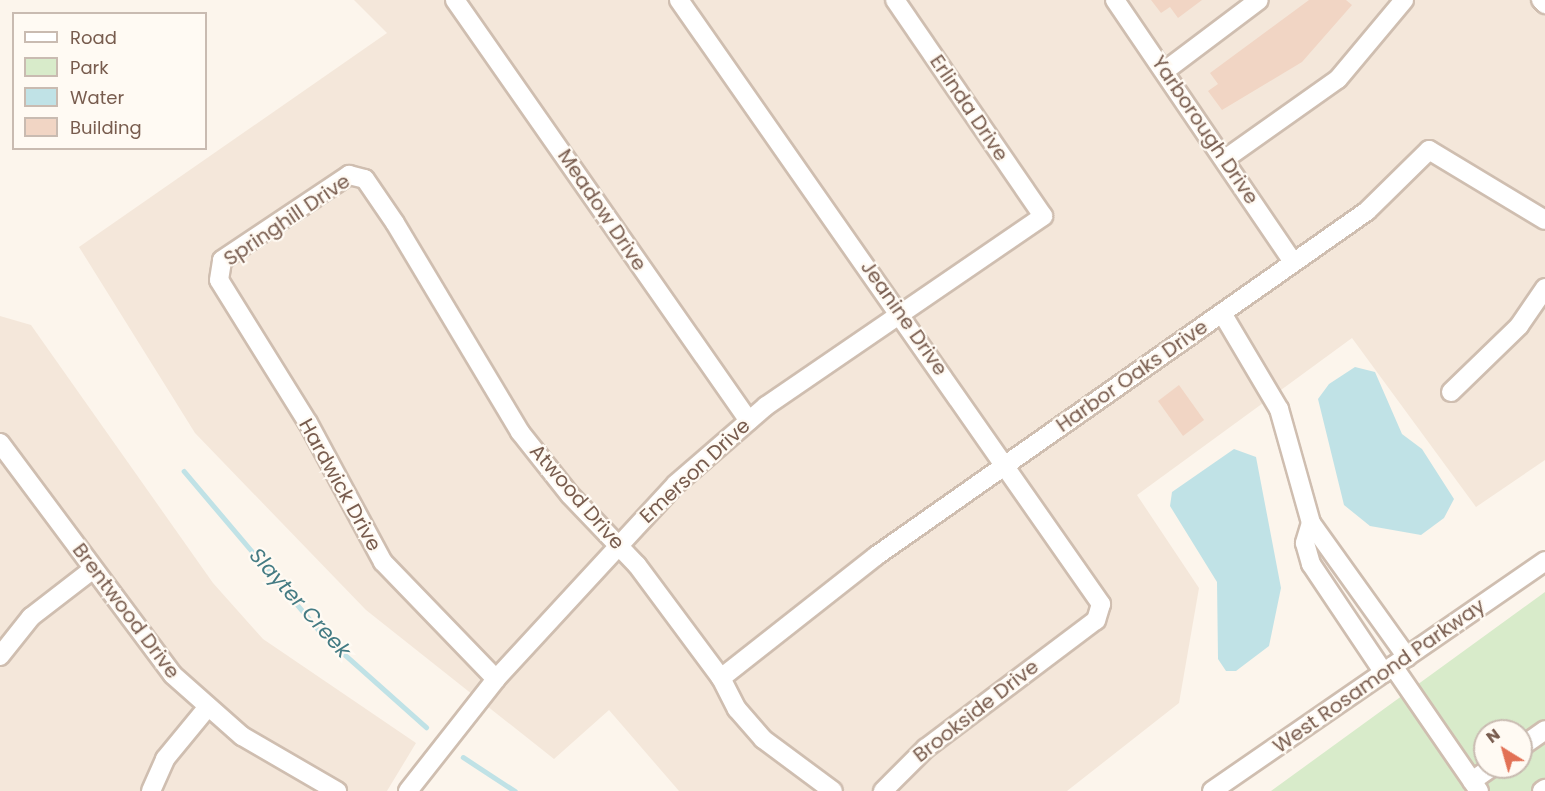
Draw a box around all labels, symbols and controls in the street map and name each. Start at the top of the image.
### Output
legend [12,12,207,150]
text: Road [70,25,117,50]
street label: Erlinda Drive [925,50,1013,166]
street label: Yarborough Drive [1146,51,1264,209]
text: Park [70,55,109,80]
text: Water [70,85,124,110]
text: Building [70,115,142,140]
street label: Meadow Drive [553,145,651,275]
street label: Springhill Drive [219,169,355,271]
street label: Jeanine Drive [855,256,953,380]
street label: Harbor Oaks Drive [1052,315,1212,437]
street label: Emerson Drive [635,414,755,528]
street label: Hardwick Drive [294,415,386,555]
street label: Atwood Drive [525,439,629,555]
street label: Brentwood Drive [67,539,185,683]
water label: Slayter Creek [244,543,356,663]
street label: West Rosamond Parkway [1268,594,1490,758]
street label: Brookside Drive [909,655,1043,767]
north arrow [1473,719,1533,779]
text: N [1481,723,1505,749]

